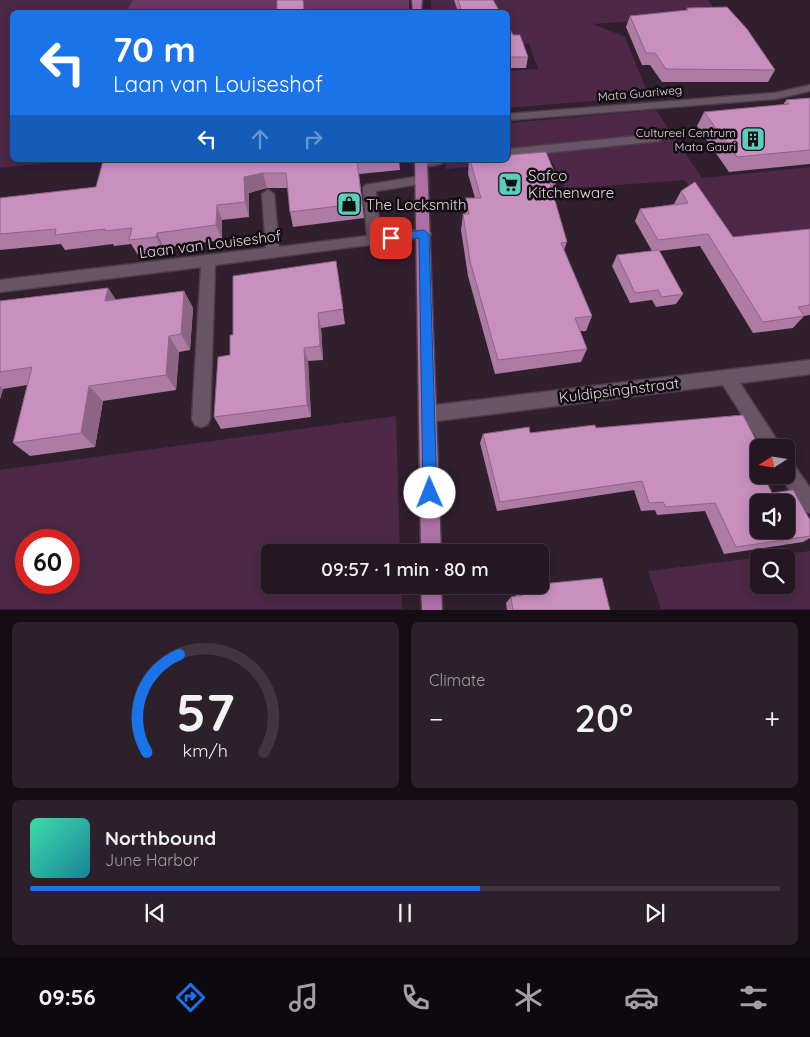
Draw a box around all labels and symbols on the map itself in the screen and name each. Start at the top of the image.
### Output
street label: Mata Guariweg [597,82,683,104]
place label: Cultureel Centrum Mata Gauri [636,125,736,154]
building icon: Cultureel Centrum Mata Gauri [740,126,766,152]
place label: Safco Kitchenware [528,166,614,202]
supermarket icon: Safco Kitchenware [497,171,523,197]
shop icon: The Locksmith [336,191,362,217]
place label: The Locksmith [366,195,466,214]
pin [370,217,412,259]
street label: Laan van Louiseshof [138,226,283,262]
street label: Kuldipsinghstraat [558,373,680,407]
north arrow [750,439,795,484]
position arrow [403,466,455,518]
speed limit sign: 60 [15,529,80,594]

